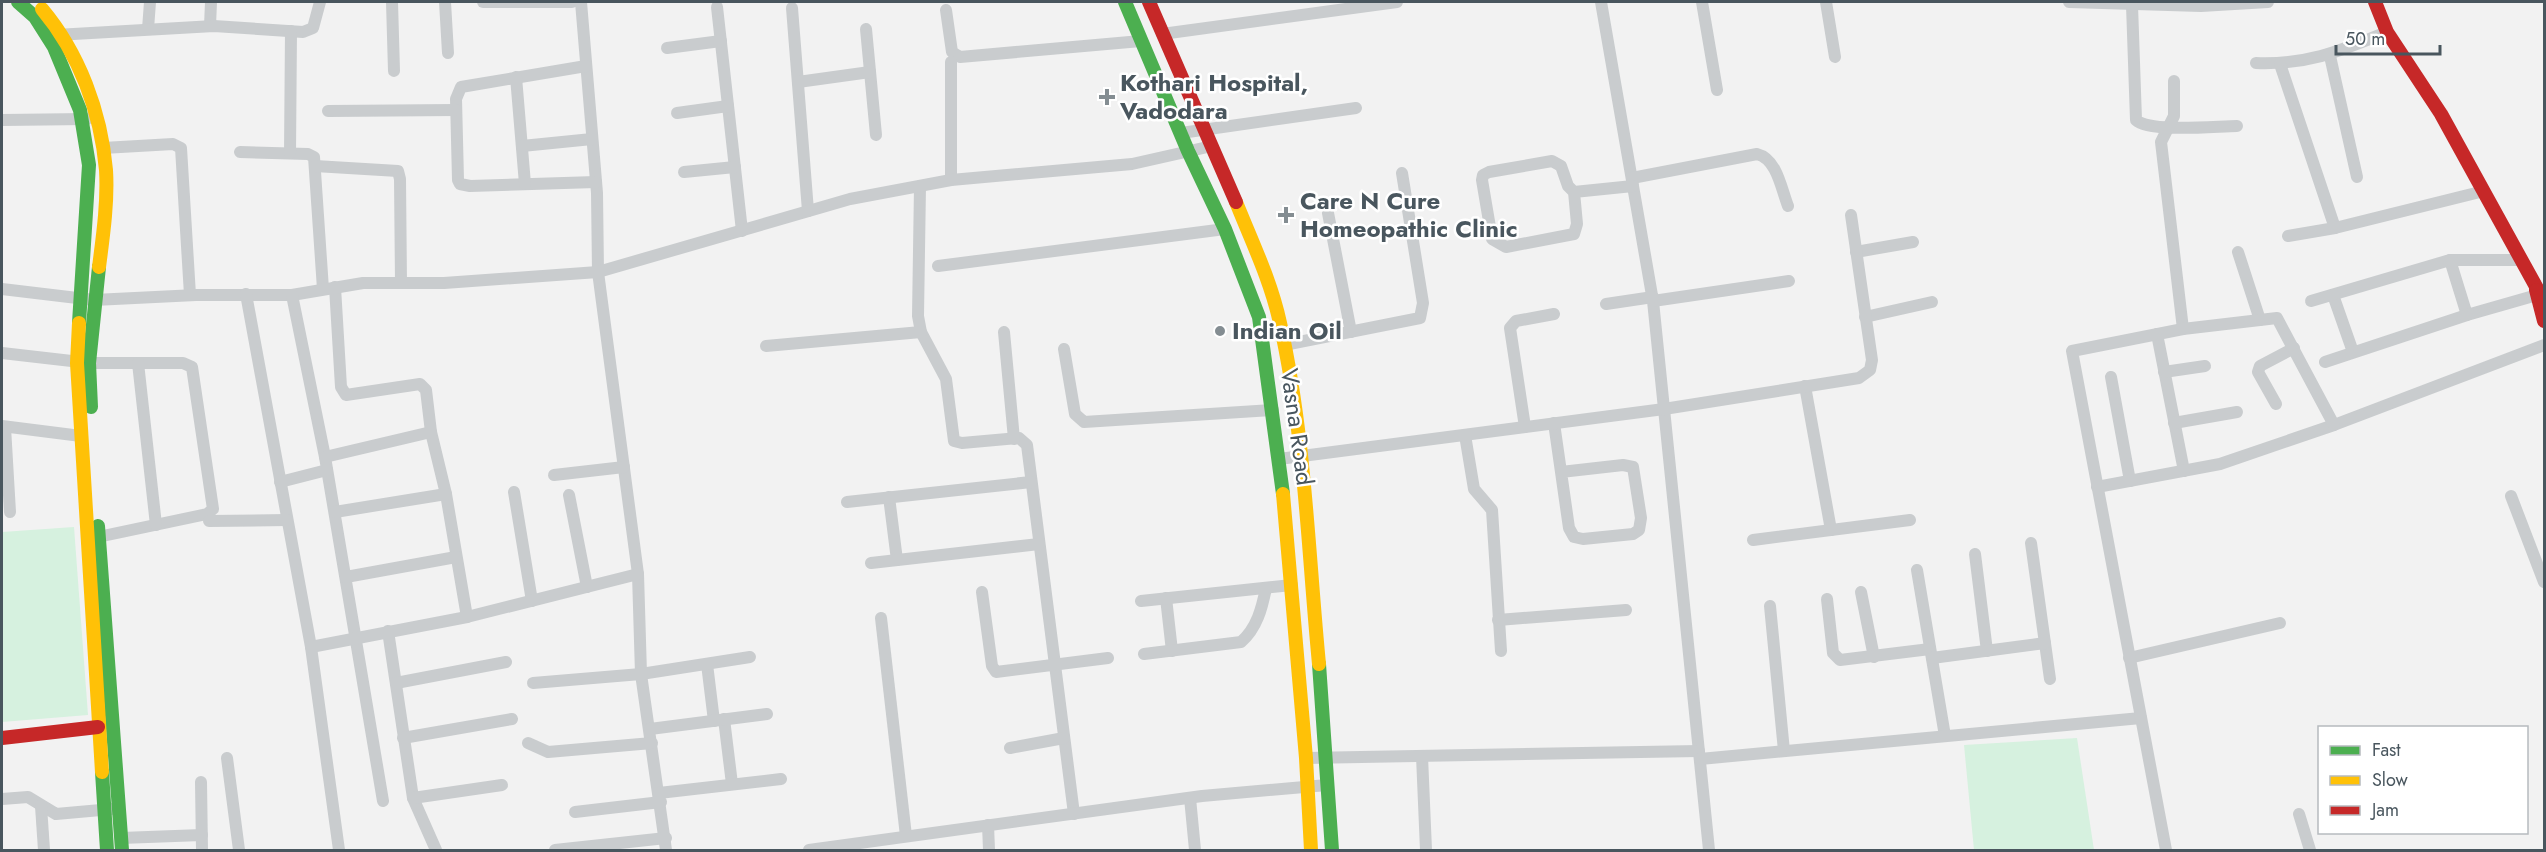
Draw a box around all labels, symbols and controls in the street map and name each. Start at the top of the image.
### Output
scale bar [2336,18,2440,56]
text: 50 m [2345,26,2385,52]
place label: Kothari Hospital, Vadodara [1119,65,1308,128]
marker: Kothari Hospital, Vadodara [1098,88,1116,106]
place label: Care N Cure Homeopathic Clinic [1300,183,1518,246]
marker: Care N Cure Homeopathic Clinic [1277,206,1295,224]
place label: Indian Oil [1232,313,1342,348]
marker: Indian Oil [1213,324,1227,338]
street label: Vasna Road [1272,366,1323,488]
legend [2318,726,2528,834]
text: Fast [2372,737,2401,763]
text: Slow [2372,767,2409,793]
text: Jam [2370,797,2399,823]

